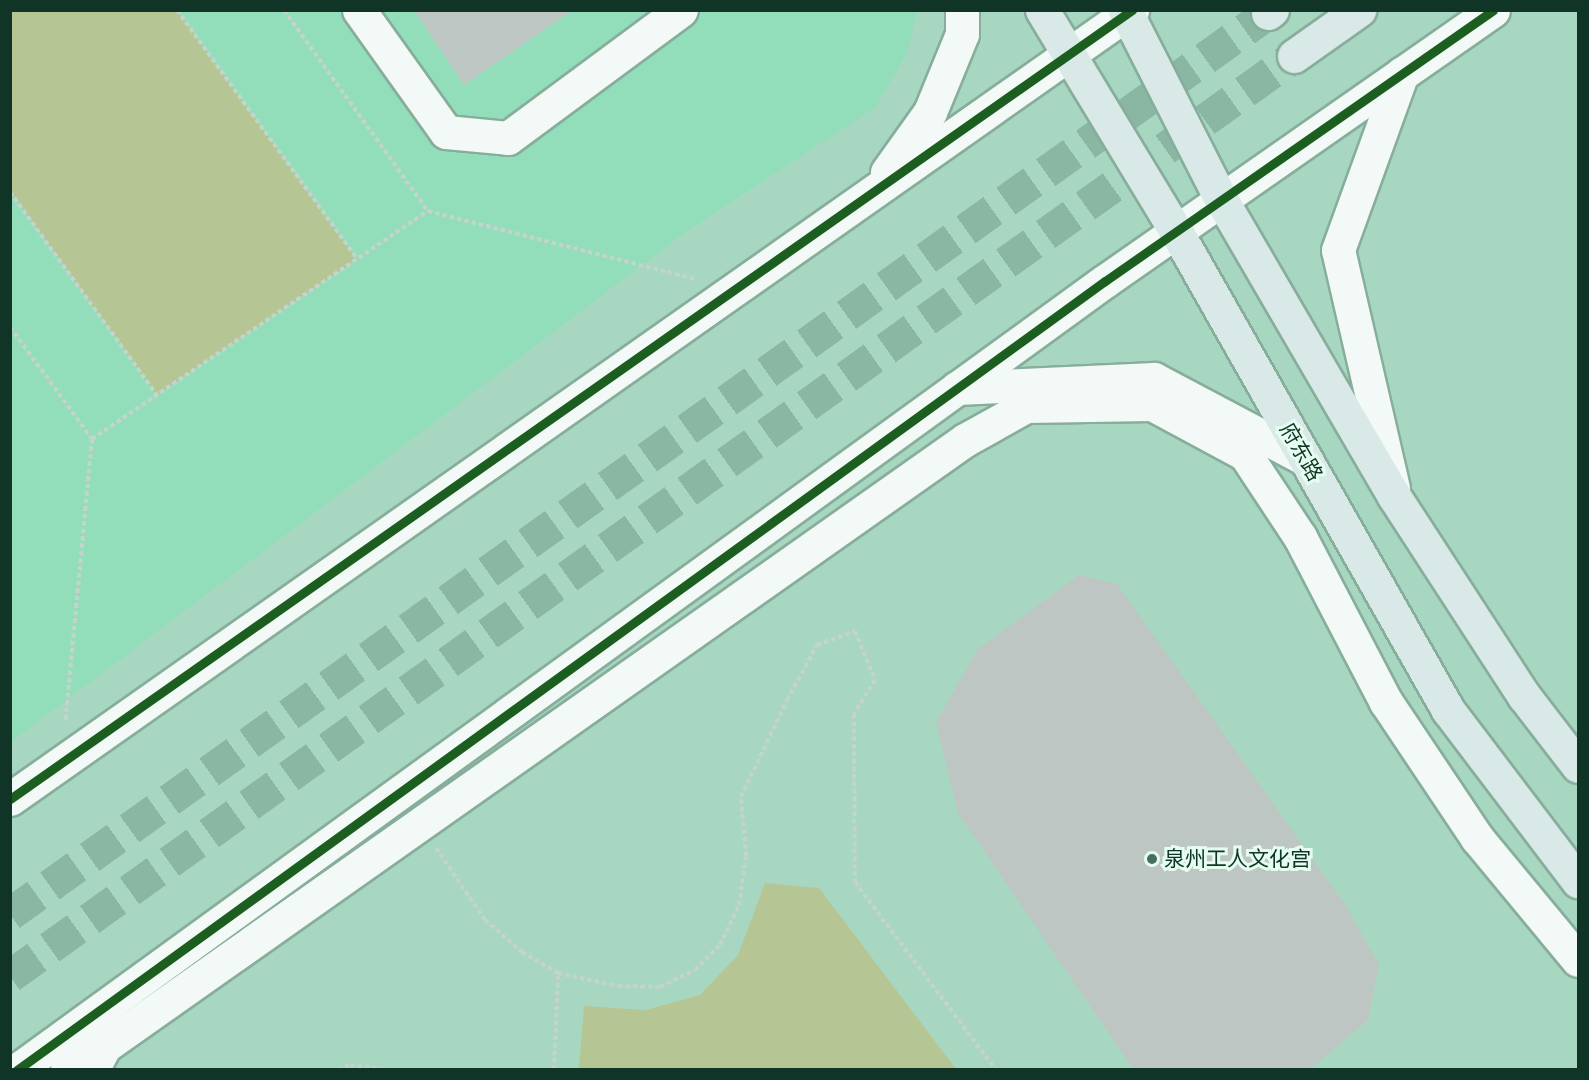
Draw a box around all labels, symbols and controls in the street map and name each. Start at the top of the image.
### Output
street label: 府东路 [1274,418,1328,486]
place label: 泉州工人文化宫 [1164,846,1311,872]
marker: 泉州工人文化宫 [1145,852,1159,866]

